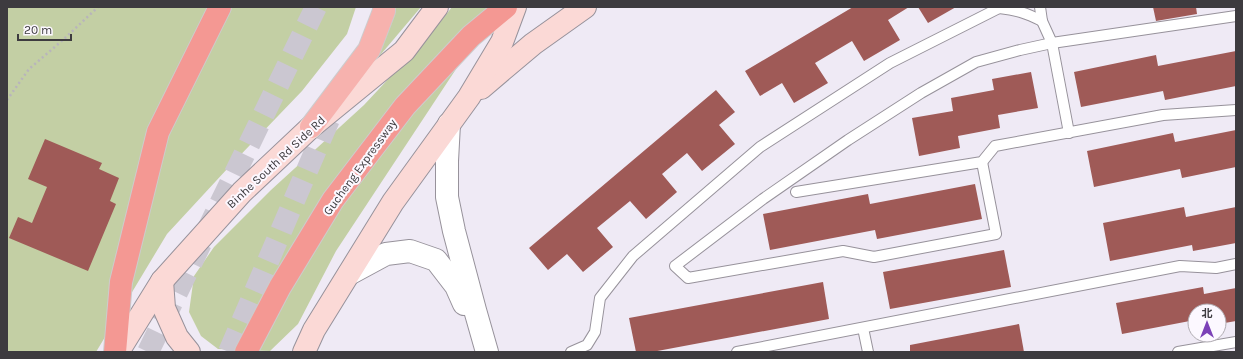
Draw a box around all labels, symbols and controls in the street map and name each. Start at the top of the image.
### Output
scale bar [18,16,71,42]
text: 20 m [24,23,52,37]
street label: Binhe South Rd Side Rd [224,113,328,211]
street label: Gucheng Expressway [320,116,400,218]
north arrow [1187,303,1227,343]
text: 北 [1202,307,1213,320]

